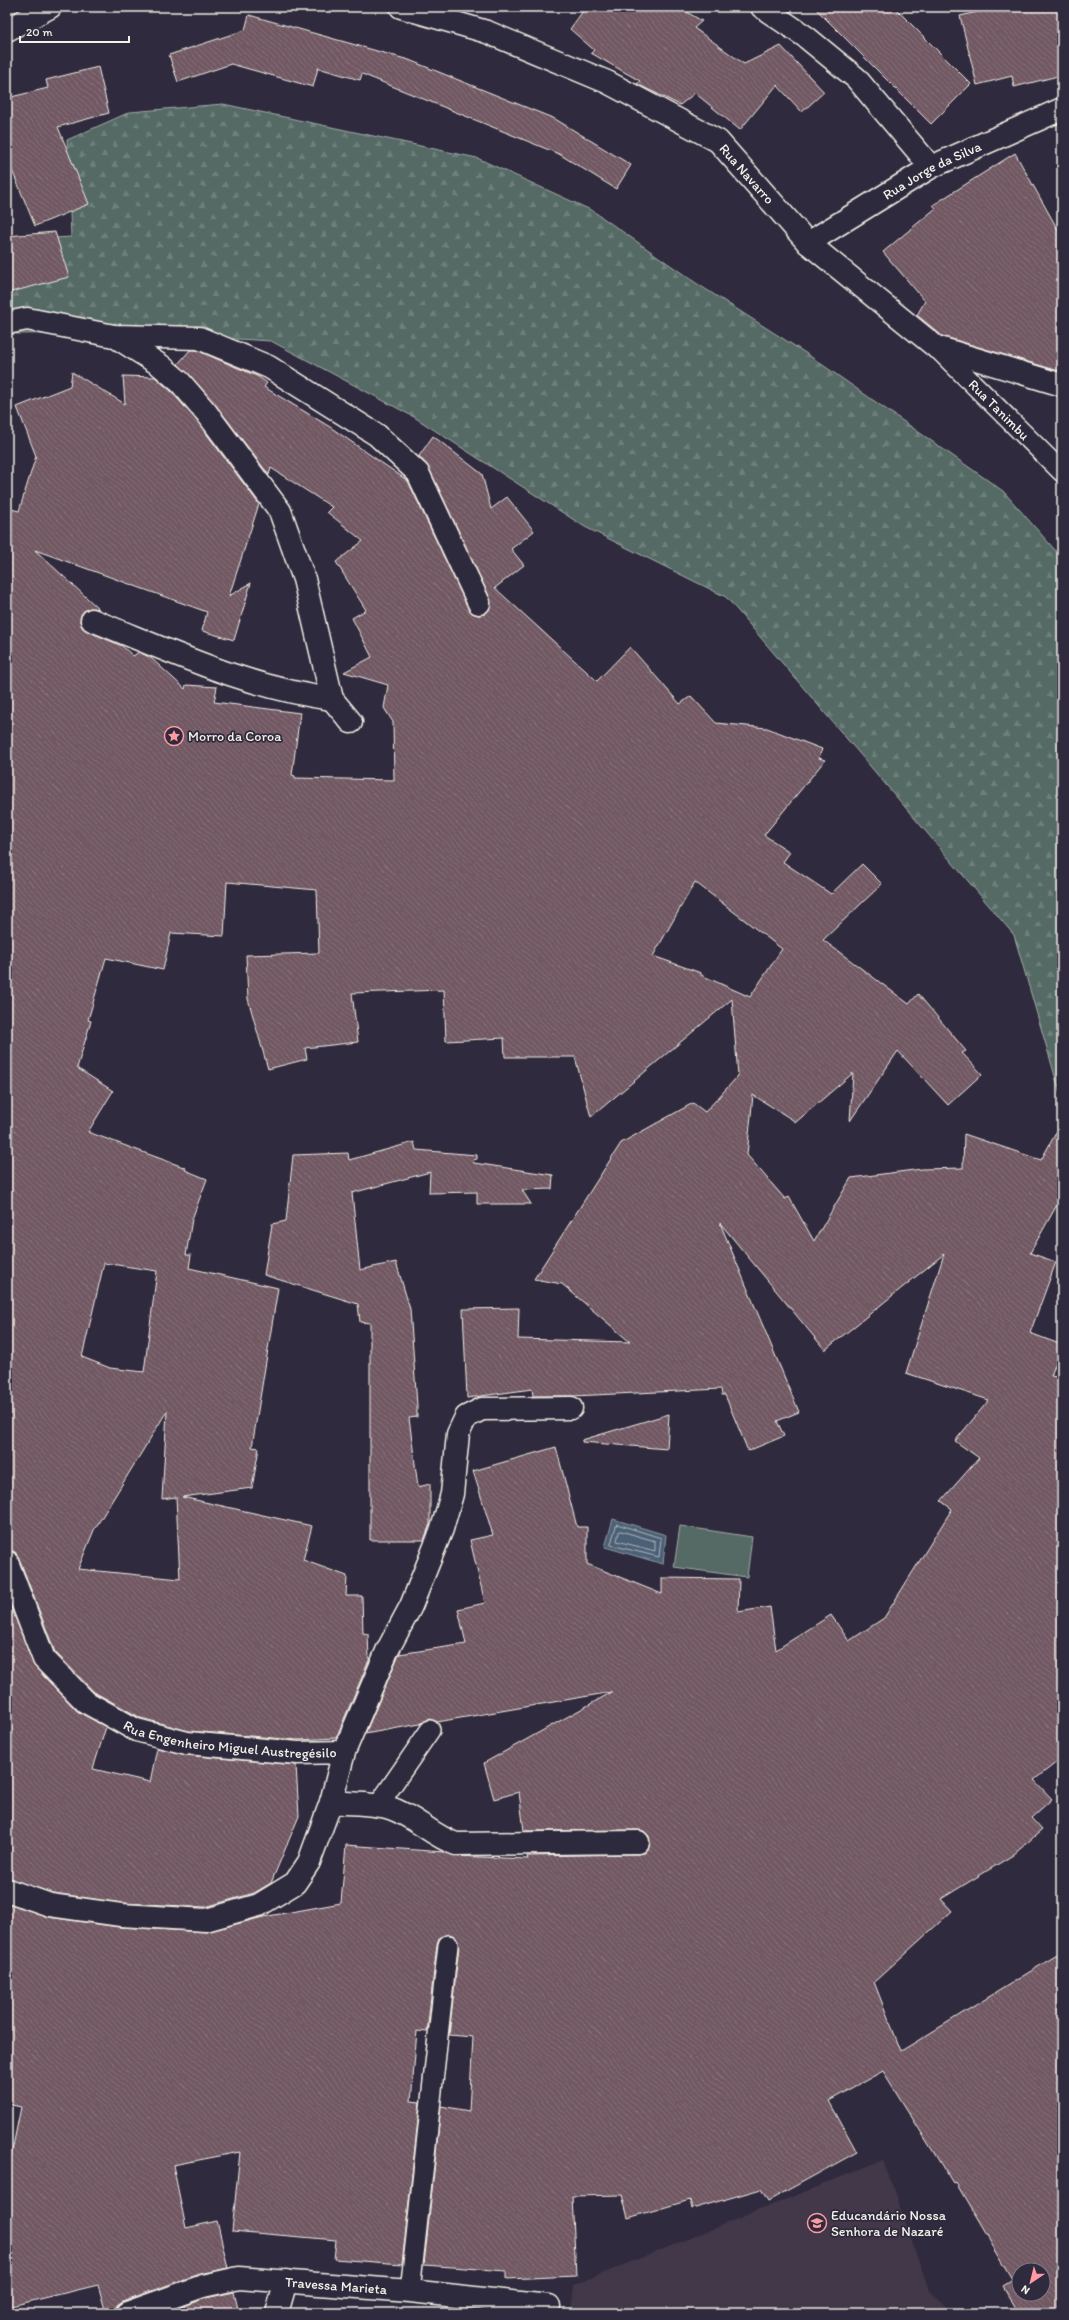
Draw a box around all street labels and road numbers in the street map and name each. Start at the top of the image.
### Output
street label: Rua Jorge da Silva [880,137,984,203]
street label: Rua Navarro [716,140,778,207]
street label: Rua Tanimbu [965,376,1034,444]
street label: Rua Engenheiro Miguel Austregésilo [120,1716,337,1762]
street label: Travessa Marieta [285,2273,389,2298]

